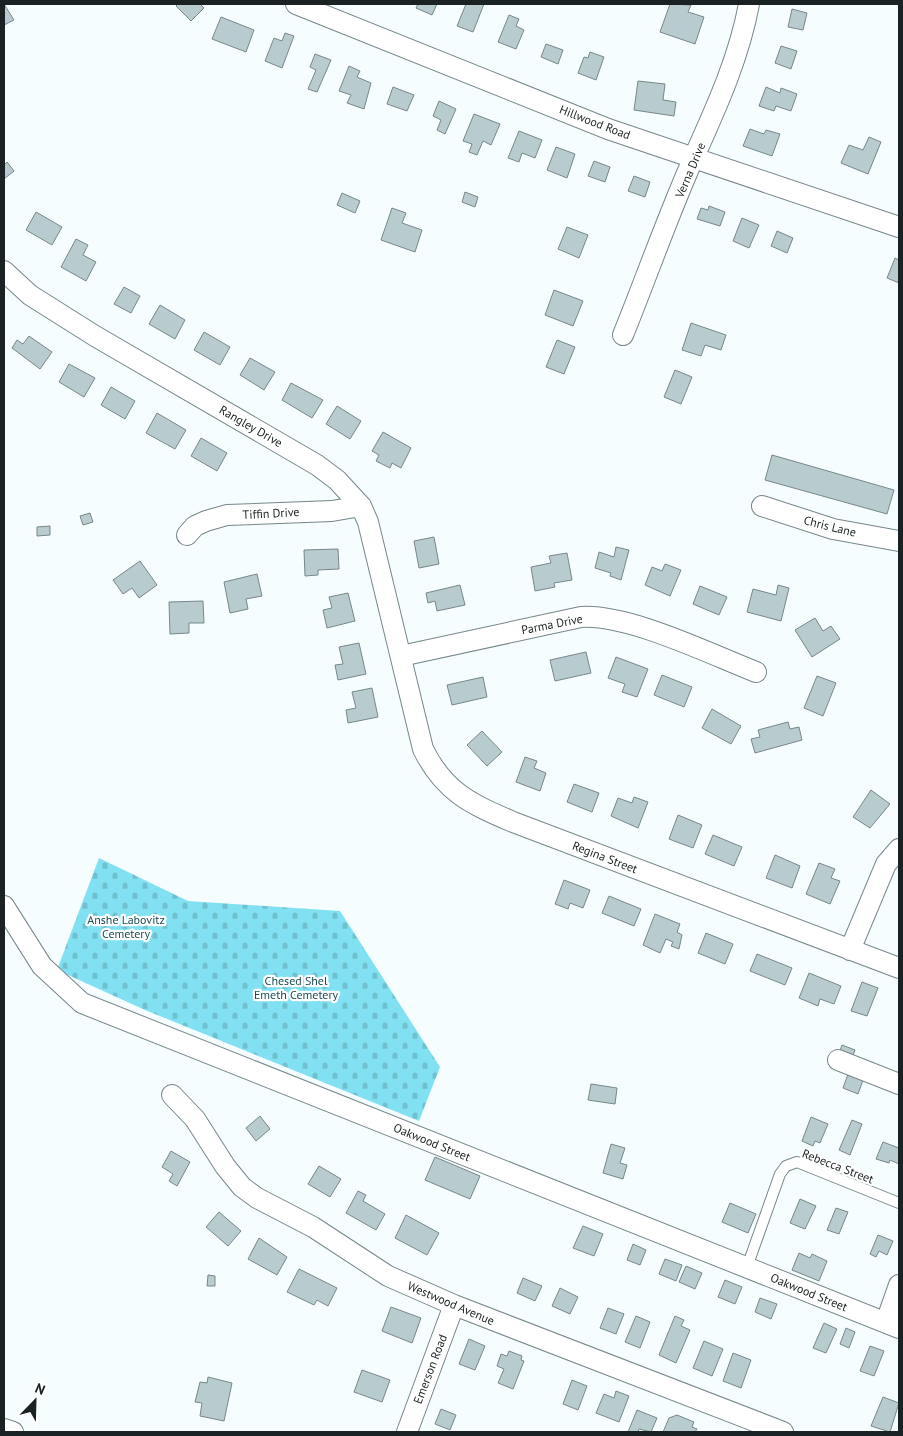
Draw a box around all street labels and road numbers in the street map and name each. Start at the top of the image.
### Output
street label: Hillwood Road [557,102,633,142]
street label: Verna Drive [671,140,708,201]
street label: Rangley Drive [217,402,285,450]
street label: Tiffin Drive [242,504,300,522]
street label: Chris Lane [802,512,858,540]
street label: Parma Drive [520,611,584,637]
street label: Regina Street [570,838,640,876]
street label: Oakwood Street [391,1120,473,1164]
street label: Rebecca Street [800,1145,876,1187]
street label: Oakwood Street [768,1270,850,1314]
street label: Westwood Avenue [405,1278,497,1328]
street label: Emerson Road [410,1332,450,1406]

